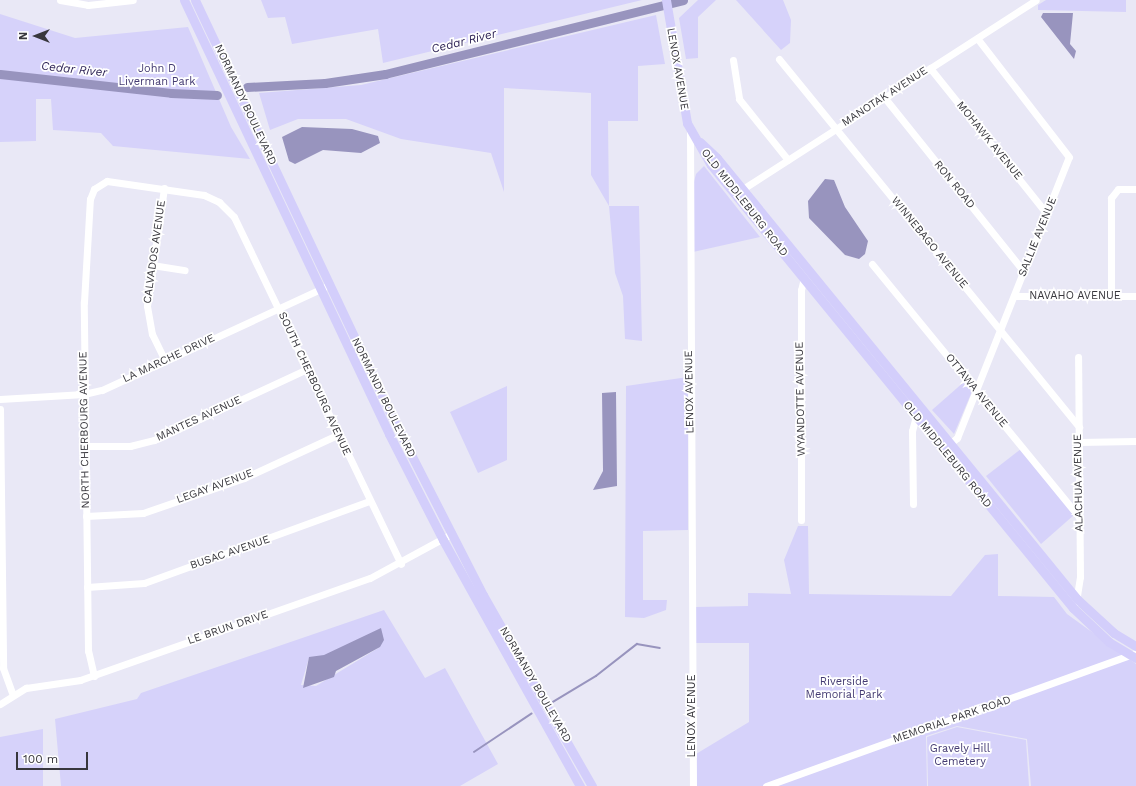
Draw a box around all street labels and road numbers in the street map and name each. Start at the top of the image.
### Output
street label: LENOX AVENUE [663,27,691,111]
street label: NORMANDY BOULEVARD [211,42,279,168]
street label: MANOTAK AVENUE [839,64,931,130]
street label: MOHAWK AVENUE [953,99,1025,183]
street label: OLD MIDDLEBURG ROAD [698,147,790,259]
street label: RON ROAD [931,158,977,212]
street label: WINNEBAGO AVENUE [888,194,970,292]
street label: SALLIE AVENUE [1016,195,1060,279]
street label: CALVADOS AVENUE [141,199,169,305]
street label: NAVAHO AVENUE [1029,289,1121,303]
street label: SOUTH CHERBOURG AVENUE [275,310,353,458]
street label: LA MARCHE DRIVE [121,332,217,386]
street label: NORMANDY BOULEVARD [348,336,418,460]
street label: WYANDOTTE AVENUE [793,341,809,457]
street label: LENOX AVENUE [683,350,697,434]
street label: NORTH CHERBOURG AVENUE [77,351,93,509]
street label: OTTAWA AVENUE [942,351,1010,431]
street label: MANTES AVENUE [154,393,244,445]
street label: OLD MIDDLEBURG ROAD [900,399,994,511]
street label: ALACHUA AVENUE [1072,434,1086,532]
street label: LEGAY AVENUE [174,467,256,507]
street label: BUSAC AVENUE [188,533,272,573]
street label: LE BRUN DRIVE [186,608,270,648]
street label: NORMANDY BOULEVARD [496,625,574,745]
street label: LENOX AVENUE [685,674,699,758]
street label: MEMORIAL PARK ROAD [891,694,1013,746]

